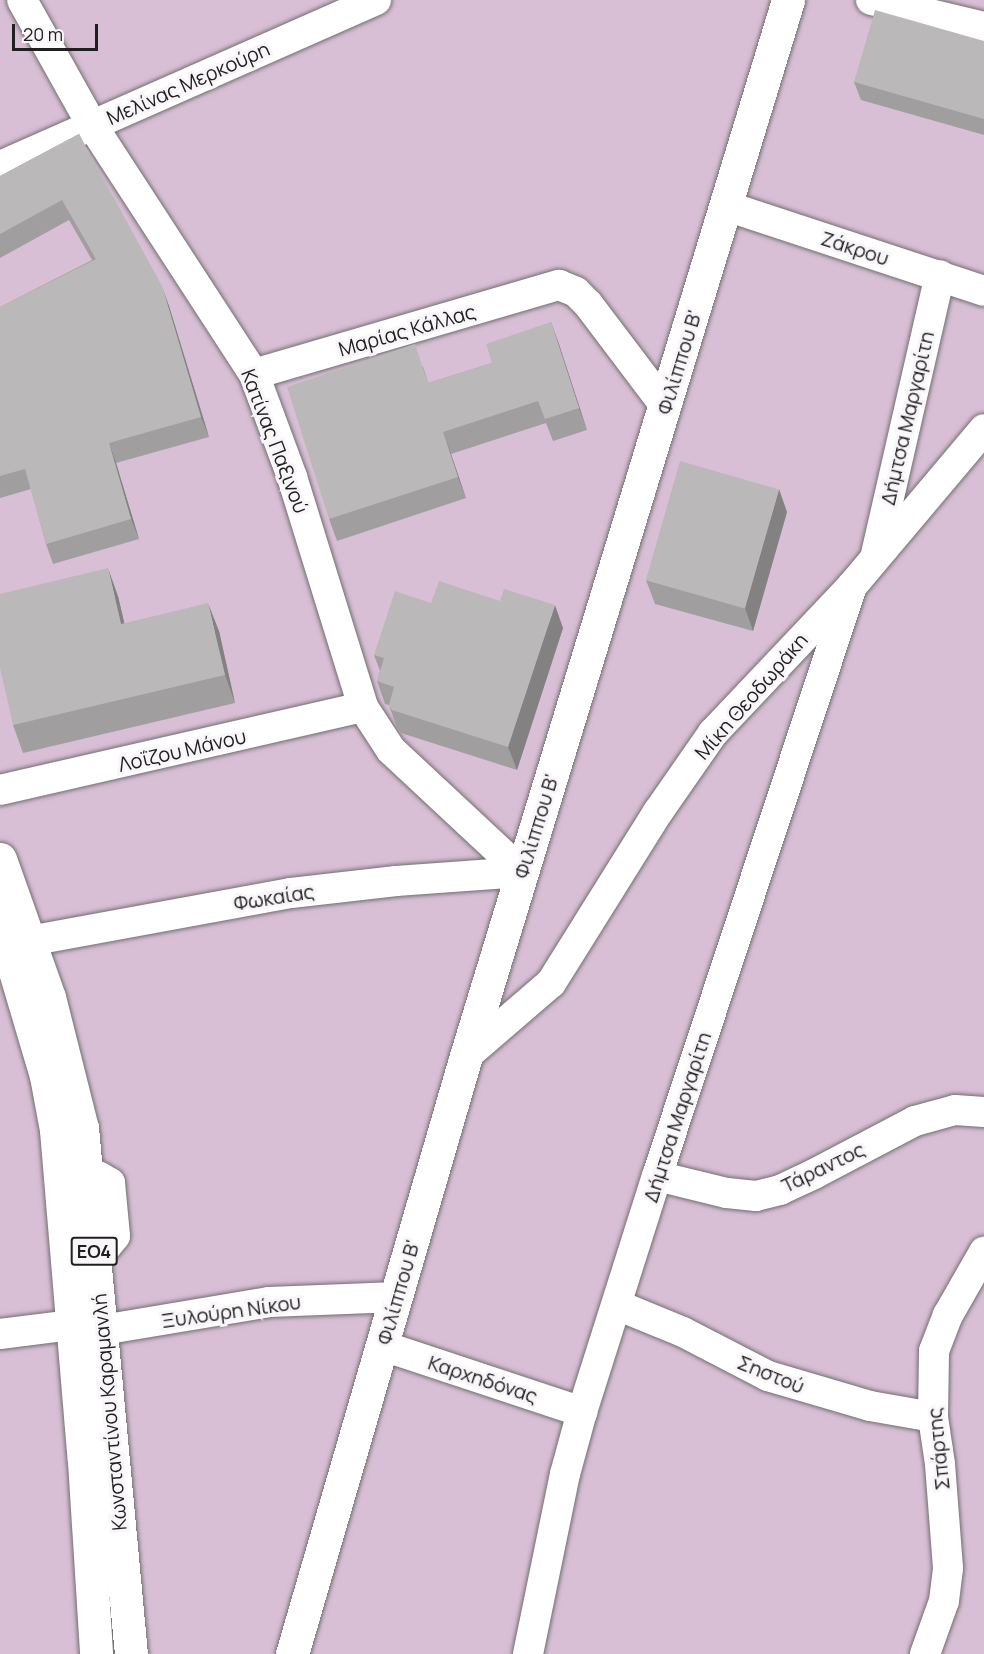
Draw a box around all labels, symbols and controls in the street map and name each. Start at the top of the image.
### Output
scale bar [15,12,100,50]
text: 20 m [23,22,63,46]
street label: Μελίνας Μερκούρη [103,36,273,130]
street label: Ζάκρου [818,226,892,270]
street label: Μαρίας Κάλλας [336,299,478,361]
street label: Φιλίππου Β' [652,307,706,417]
street label: Δήμτσα Μαργαρίτη [875,329,939,507]
street label: Κατίνας Παξινού [236,365,314,517]
street label: Μίκη Θεοδωράκη [690,628,812,764]
street label: Λοΐζου Μάνου [116,724,248,776]
street label: Φιλίππου Β' [509,771,563,881]
street label: Φωκαίας [232,879,316,915]
street label: Δήμτσα Μαργαρίτη [638,1029,716,1205]
street label: Τάραντος [777,1137,869,1197]
road number: ΕΟ4 [70,1236,118,1266]
street label: Φιλίππου Β' [372,1237,424,1347]
street label: Ξυλούρη Νίκου [160,1289,302,1333]
street label: Κωνσταντίνου Καραμανλή [87,1292,131,1532]
street label: Καρχηδόνας [425,1350,541,1408]
street label: Σηστού [734,1350,808,1398]
street label: Σπάρτης [922,1407,954,1491]

